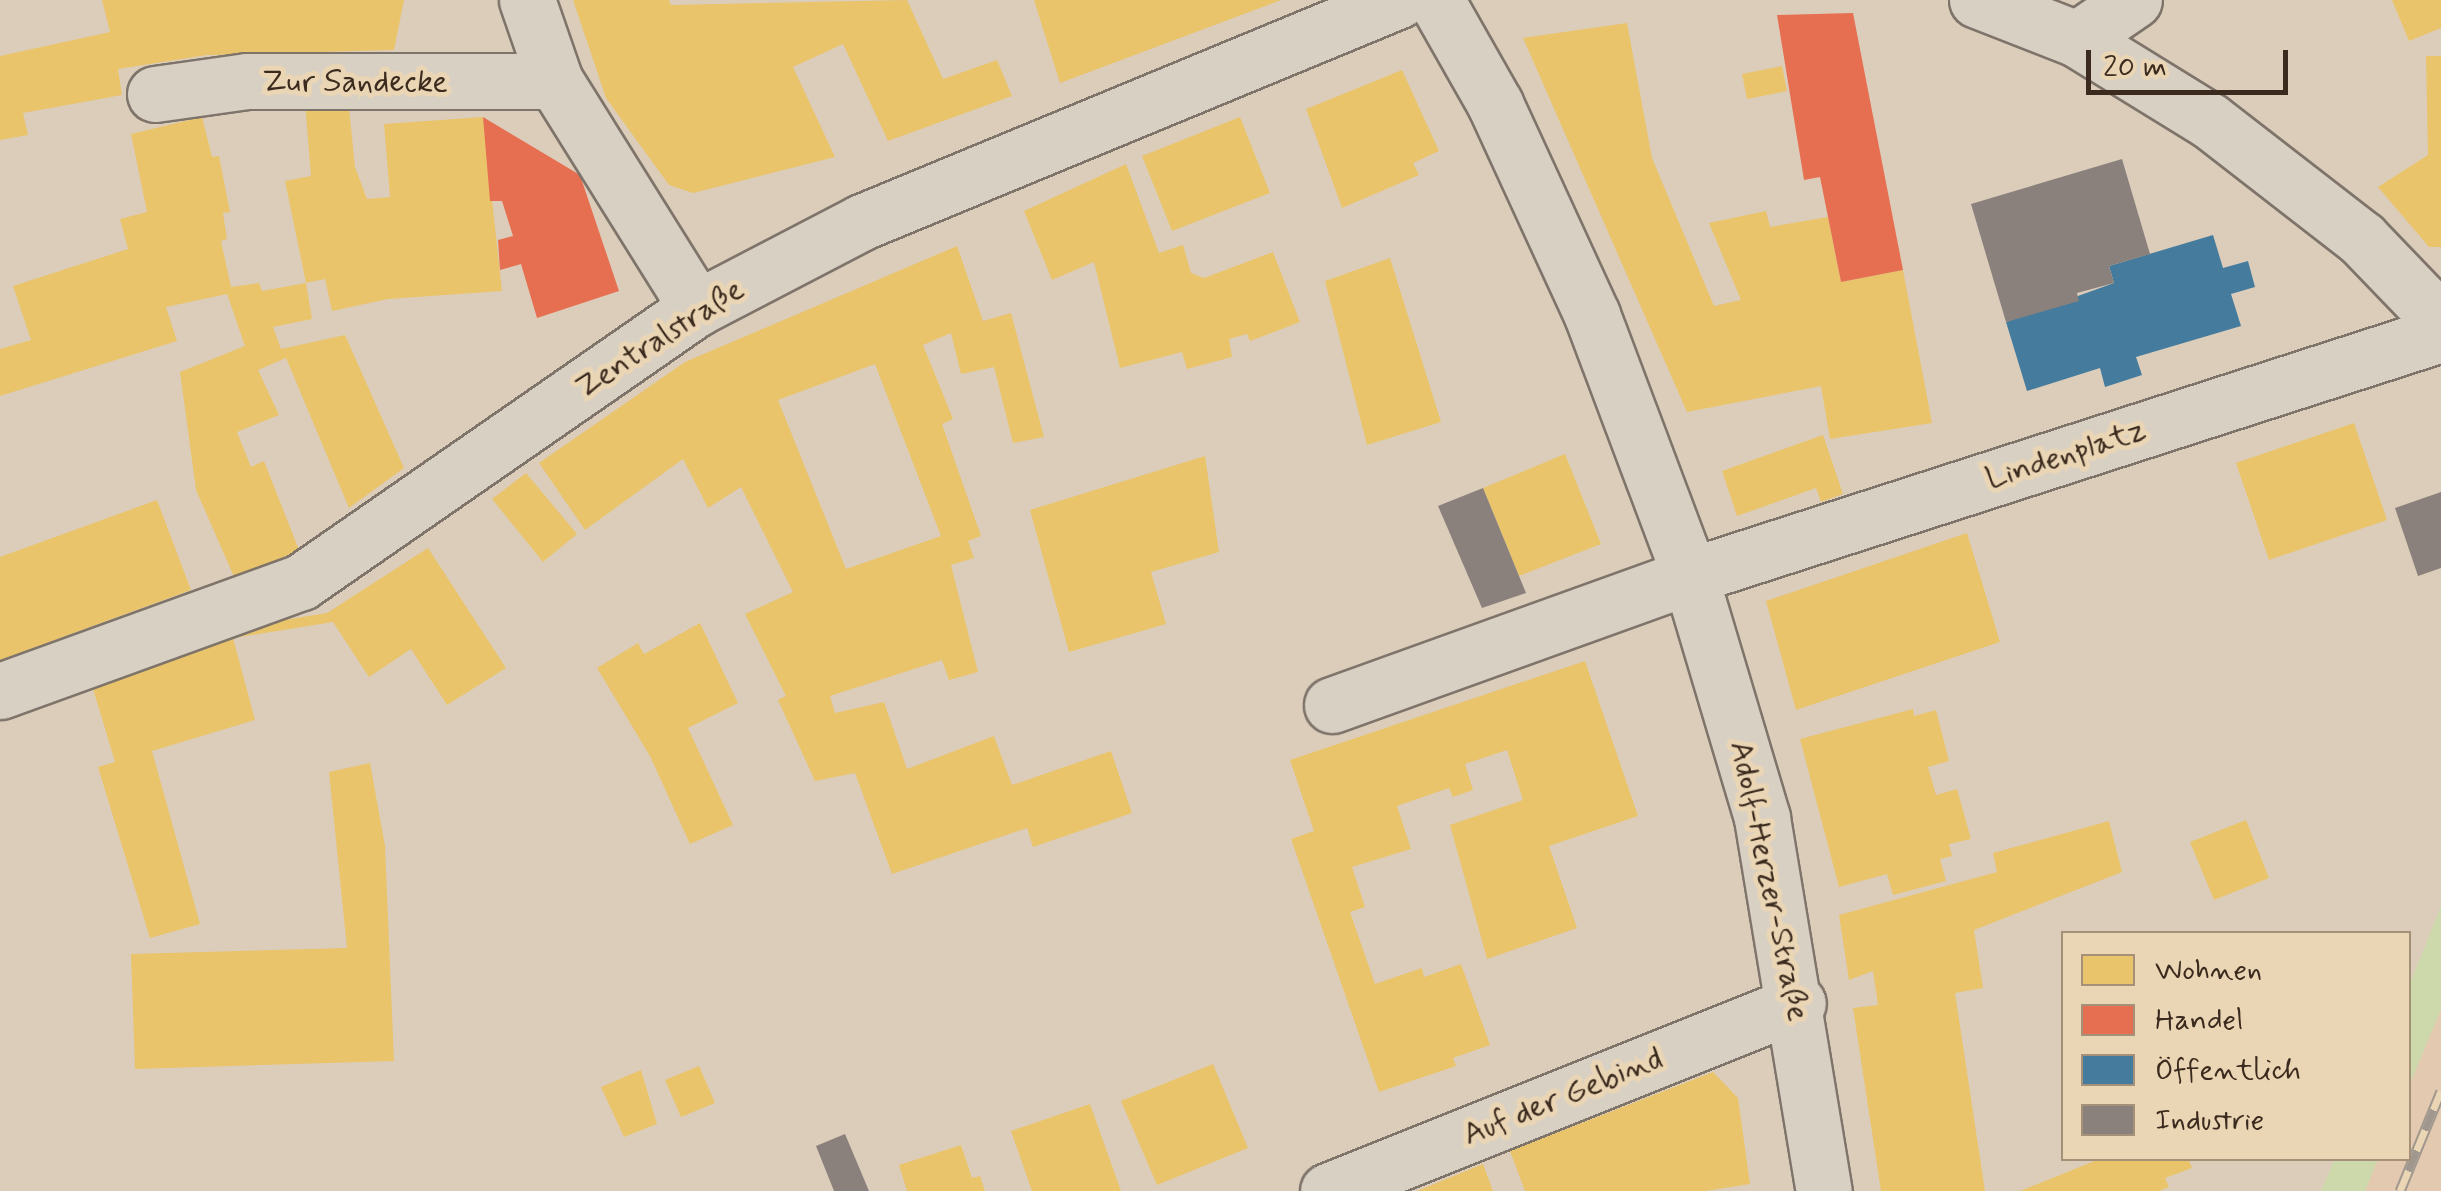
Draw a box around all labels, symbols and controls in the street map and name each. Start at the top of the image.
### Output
scale bar [2091,30,2294,92]
text: 20 m [2103,48,2167,87]
street label: Zur Sandecke [260,63,450,101]
street label: Zentralstraße [569,270,751,408]
street label: Lindenplatz [1981,411,2151,499]
street label: Adolf-Herzer-Straße [1721,738,1817,1024]
legend [2061,931,2411,1161]
text: Wohnen [2155,951,2262,990]
text: Handel [2155,1001,2244,1040]
street label: Auf der Gebind [1459,1040,1667,1154]
text: Öffentlich [2155,1051,2301,1090]
text: Industrie [2155,1101,2264,1140]

